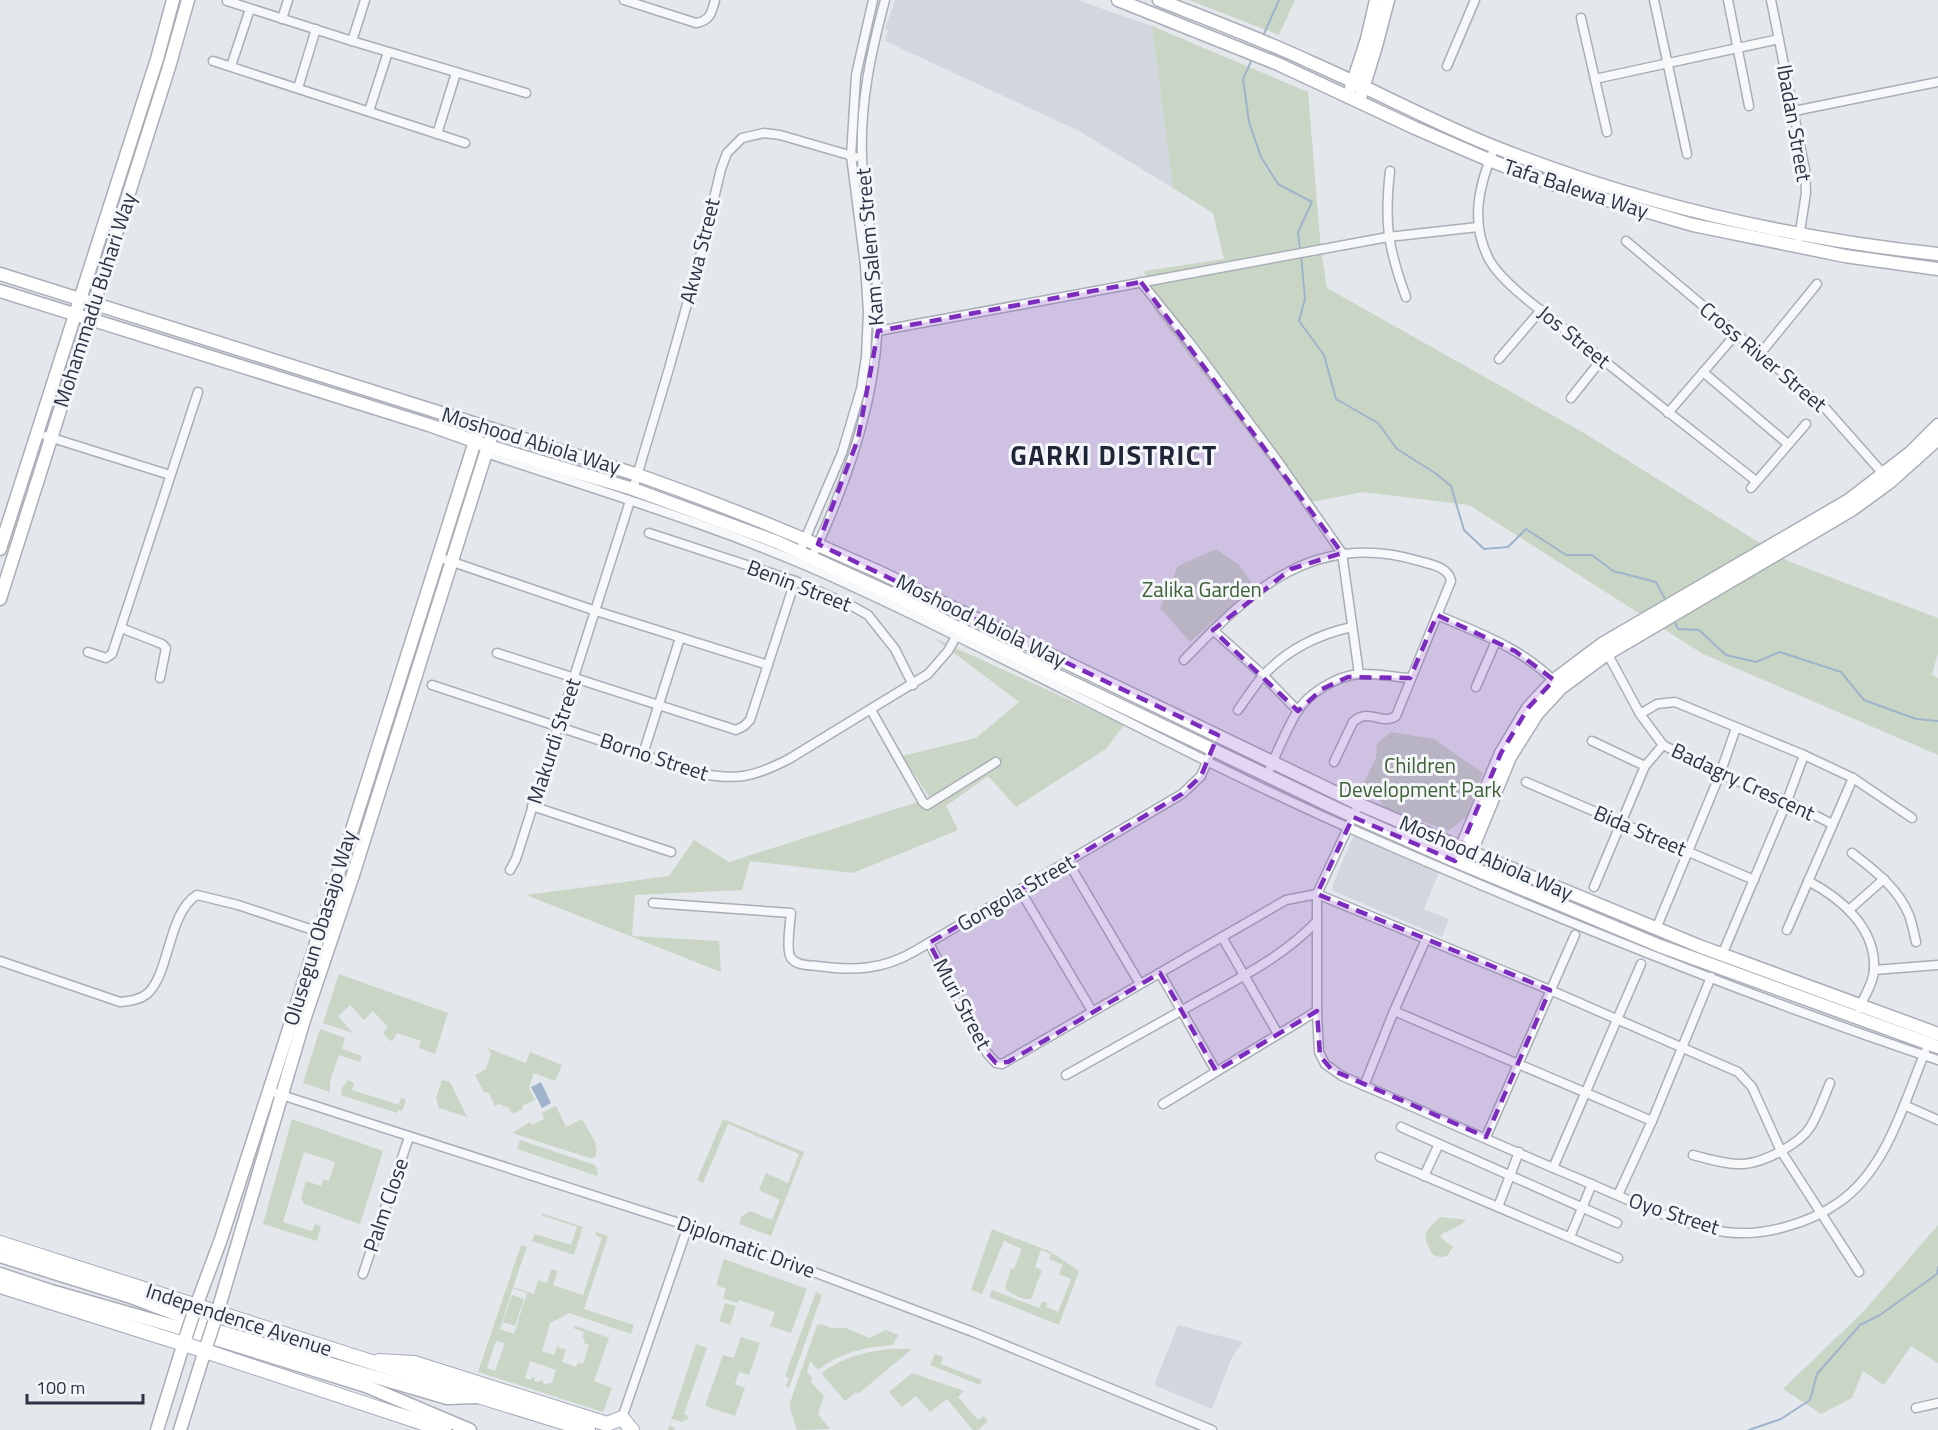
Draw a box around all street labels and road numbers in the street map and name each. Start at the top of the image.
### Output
street label: Ibadan Street [1769,62,1821,185]
street label: Tafa Balewa Way [1500,150,1653,227]
street label: Kam Salem Street [846,166,892,327]
street label: Mohammadu Buhari Way [44,188,144,411]
street label: Akwa Street [670,194,728,307]
street label: Cross River Street [1693,293,1835,420]
street label: Jos Street [1531,297,1618,376]
street label: Moshood Abiola Way [438,398,625,482]
street label: Benin Street [743,551,857,620]
street label: Moshood Abiola Way [891,565,1072,675]
street label: Makurdi Street [518,673,589,808]
street label: Borno Street [596,723,713,789]
street label: Badagry Crescent [1666,734,1821,829]
street label: Bida Street [1589,796,1692,864]
street label: Moshood Abiola Way [1395,806,1578,908]
street label: Olusegun Obasajo Way [274,826,364,1029]
street label: Gongola Street [951,845,1081,939]
street label: Muri Street [925,952,1001,1055]
street label: Palm Close [354,1153,416,1256]
street label: Oyo Street [1625,1183,1724,1243]
street label: Diplomatic Drive [673,1206,820,1286]
street label: Independence Avenue [142,1274,337,1364]

